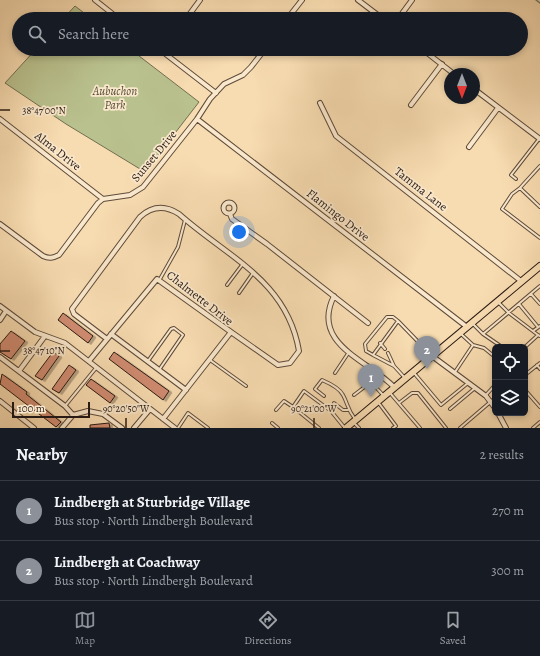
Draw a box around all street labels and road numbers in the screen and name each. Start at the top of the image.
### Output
street label: Alma Drive [31,127,84,174]
street label: Sunset Drive [128,127,180,185]
street label: Tamma Lane [391,163,451,215]
street label: Flamingo Drive [303,185,373,245]
street label: Chalmette Drive [163,267,237,329]

